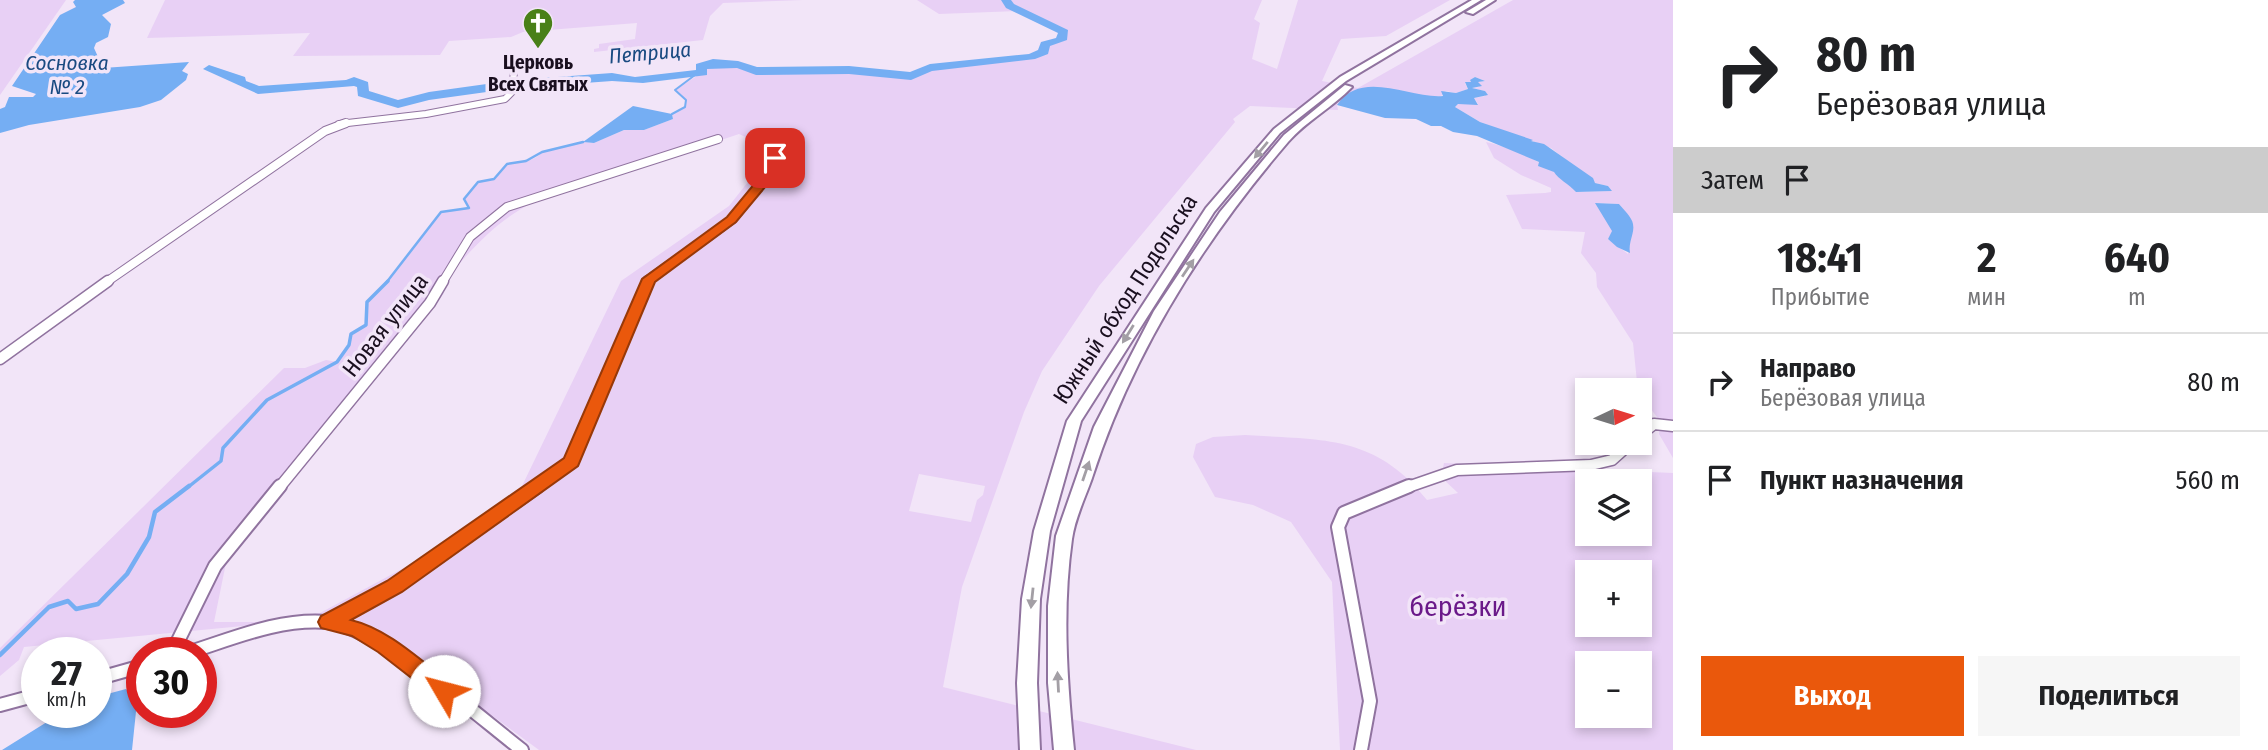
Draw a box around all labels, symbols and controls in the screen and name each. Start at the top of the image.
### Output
church icon: Церковь Всех Святых [521,6,555,50]
text: 80 m [1816,25,1916,84]
icon: right [1701,28,1792,119]
water label: Петрица [608,36,692,70]
water label: Сосновка № 2 [25,50,109,100]
place label: Церковь Всех Святых [488,51,589,96]
text: Берёзовая улица [1816,85,2047,123]
pin [745,128,805,188]
icon: arrive [756,139,794,177]
one-way arrow [1253,141,1269,159]
icon: arrive [1778,161,1816,199]
text: Затем [1701,165,1764,196]
street label: Южный обход Подольска [1047,189,1203,409]
text: 18:41 [1777,233,1863,283]
text: 2 [1977,233,1996,283]
text: 640 [2104,233,2170,283]
one-way arrow [1181,259,1194,278]
street label: Новая улица [336,268,434,382]
text: Прибытие [1771,283,1870,311]
text: мин [1967,283,2006,311]
text: m [2128,283,2146,311]
one-way arrow [1121,325,1134,344]
text: Направо [1760,353,1856,384]
icon: right [1701,363,1739,401]
text: 80 m [2187,367,2240,398]
north arrow [1575,378,1652,455]
map controls [1575,378,1652,728]
text: Берёзовая улица [1760,384,1926,412]
one-way arrow [1081,460,1092,481]
icon: arrive [1701,461,1739,499]
text: Пункт назначения [1760,465,1964,496]
text: 560 m [2176,465,2240,496]
button: layers [1575,469,1652,546]
button: + [1575,560,1652,637]
one-way arrow [1026,588,1037,610]
park label: берёзки [1410,590,1507,623]
speed limit sign: 30 [126,637,217,728]
button: − [1575,651,1652,728]
text: 27 [51,652,82,694]
position arrow [407,654,481,728]
button: Выход [1701,656,1964,736]
button: Поделиться [1978,656,2240,736]
one-way arrow [1053,671,1064,693]
text: km/h [46,689,87,711]

